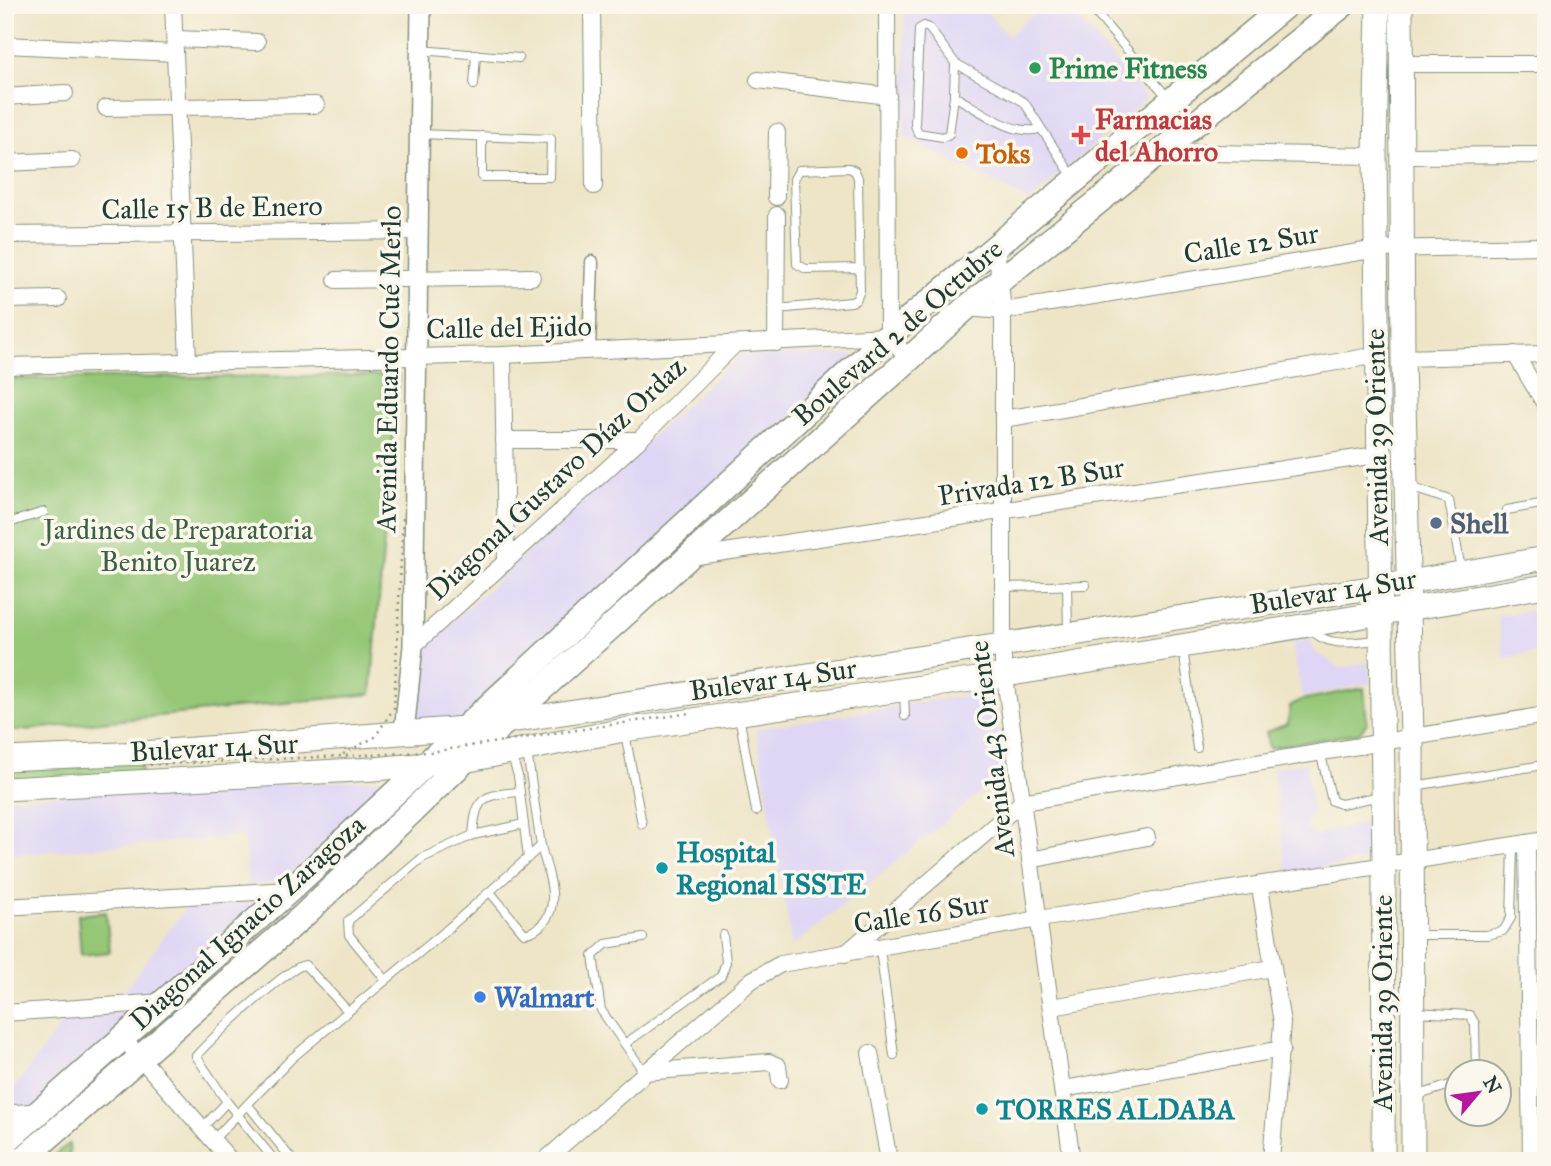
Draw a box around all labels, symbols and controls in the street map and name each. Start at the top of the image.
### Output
place label: Prime Fitness [1049,51,1207,86]
marker: Prime Fitness [1027,60,1043,76]
place label: Farmacias del Ahorro [1095,102,1218,169]
marker: Farmacias del Ahorro [1073,127,1089,143]
place label: Toks [976,136,1030,171]
marker: Toks [954,145,970,161]
street label: Calle 15 B de Enero [101,188,323,227]
street label: Avenida Eduardo Cué Merlo [368,205,409,534]
street label: Calle 12 Sur [1181,215,1322,271]
street label: Boulevard 2 de Octubre [785,231,1010,433]
street label: Calle del Ejido [426,309,592,346]
street label: Avenida 39 Oriente [1357,328,1396,547]
street label: Diagonal Gustavo Díaz Ordaz [420,349,693,608]
street label: Privada 12 B Sur [936,449,1127,513]
place label: Shell [1450,506,1509,541]
park label: Jardines de Preparatoria Benito Juarez [40,512,313,579]
marker: Shell [1428,515,1444,531]
street label: Bulevar 14 Sur [1247,561,1419,622]
street label: Avenida 43 Oriente [961,639,1022,860]
street label: Bulevar 14 Sur [687,650,859,709]
street label: Bulevar 14 Sur [129,726,300,769]
street label: Diagonal Ignacio Zaragoza [122,807,372,1037]
place label: Hospital Regional ISSTE [676,835,866,902]
marker: Hospital Regional ISSTE [654,860,670,876]
street label: Calle 16 Sur [851,885,992,941]
street label: Avenida 39 Oriente [1365,894,1400,1113]
place label: Walmart [494,980,594,1015]
marker: Walmart [472,989,488,1005]
north arrow [1442,1058,1512,1128]
text: N [1478,1072,1506,1098]
place label: TORRES ALDABA [996,1092,1236,1127]
marker: TORRES ALDABA [974,1101,990,1117]

